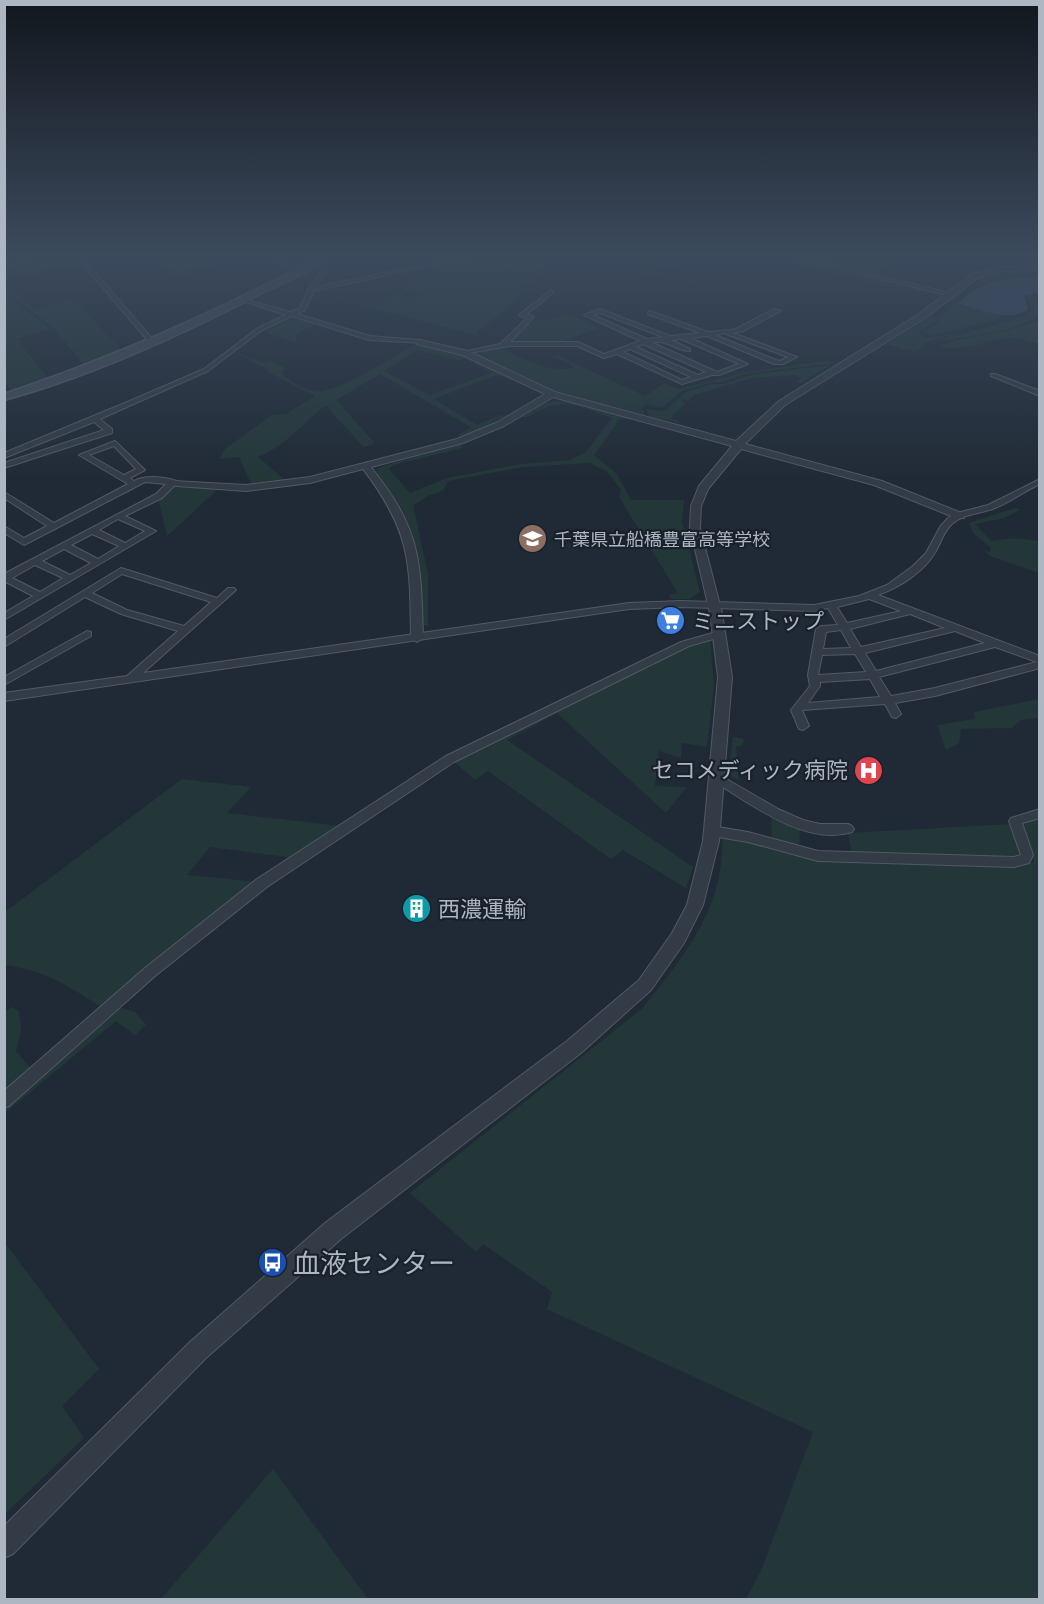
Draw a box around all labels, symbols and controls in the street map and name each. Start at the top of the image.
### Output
school or university icon: 千葉県立船橋豊富高等学校 [517,523,549,555]
place label: 千葉県立船橋豊富高等学校 [554,526,770,553]
place label: ミニストップ [692,604,824,638]
supermarket icon: ミニストップ [655,605,687,637]
place label: セコメディック病院 [652,753,848,787]
hospital icon: セコメディック病院 [853,754,885,786]
place label: 西濃運輸 [438,892,526,926]
building icon: 西濃運輸 [401,893,433,925]
place label: 血液センター [293,1242,455,1283]
bus stop icon: 血液センター [256,1246,288,1278]

